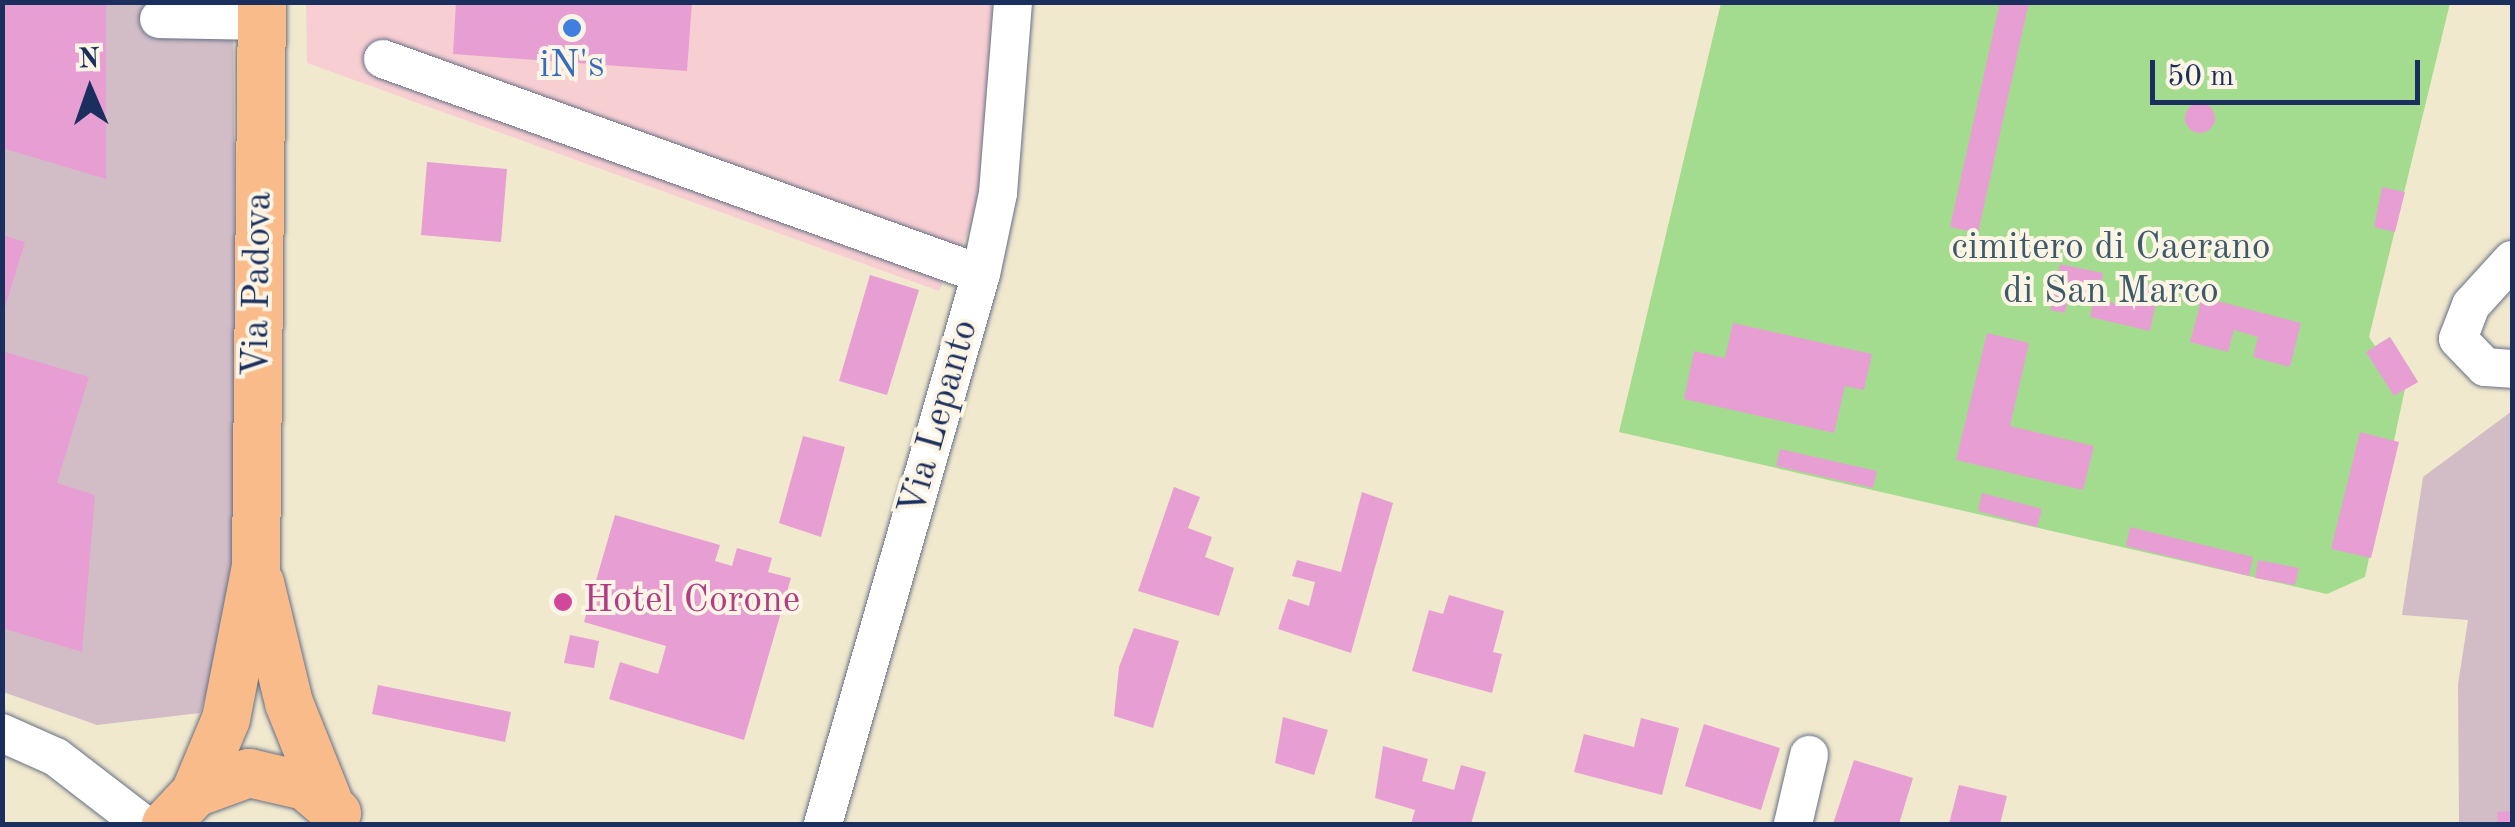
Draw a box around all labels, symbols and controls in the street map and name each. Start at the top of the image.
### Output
marker: iN's [561,17,583,39]
north arrow [40,40,140,140]
scale bar [2155,40,2425,102]
place label: iN's [539,44,605,90]
text: N [78,46,100,74]
text: 50 m [2167,62,2234,92]
street label: Via Padova [235,191,283,377]
park label: cimitero di Caerano di San Marco [1951,226,2271,316]
street label: Via Lepanto [890,315,990,521]
place label: Hotel Corone [583,579,800,625]
marker: Hotel Corone [552,591,574,613]

